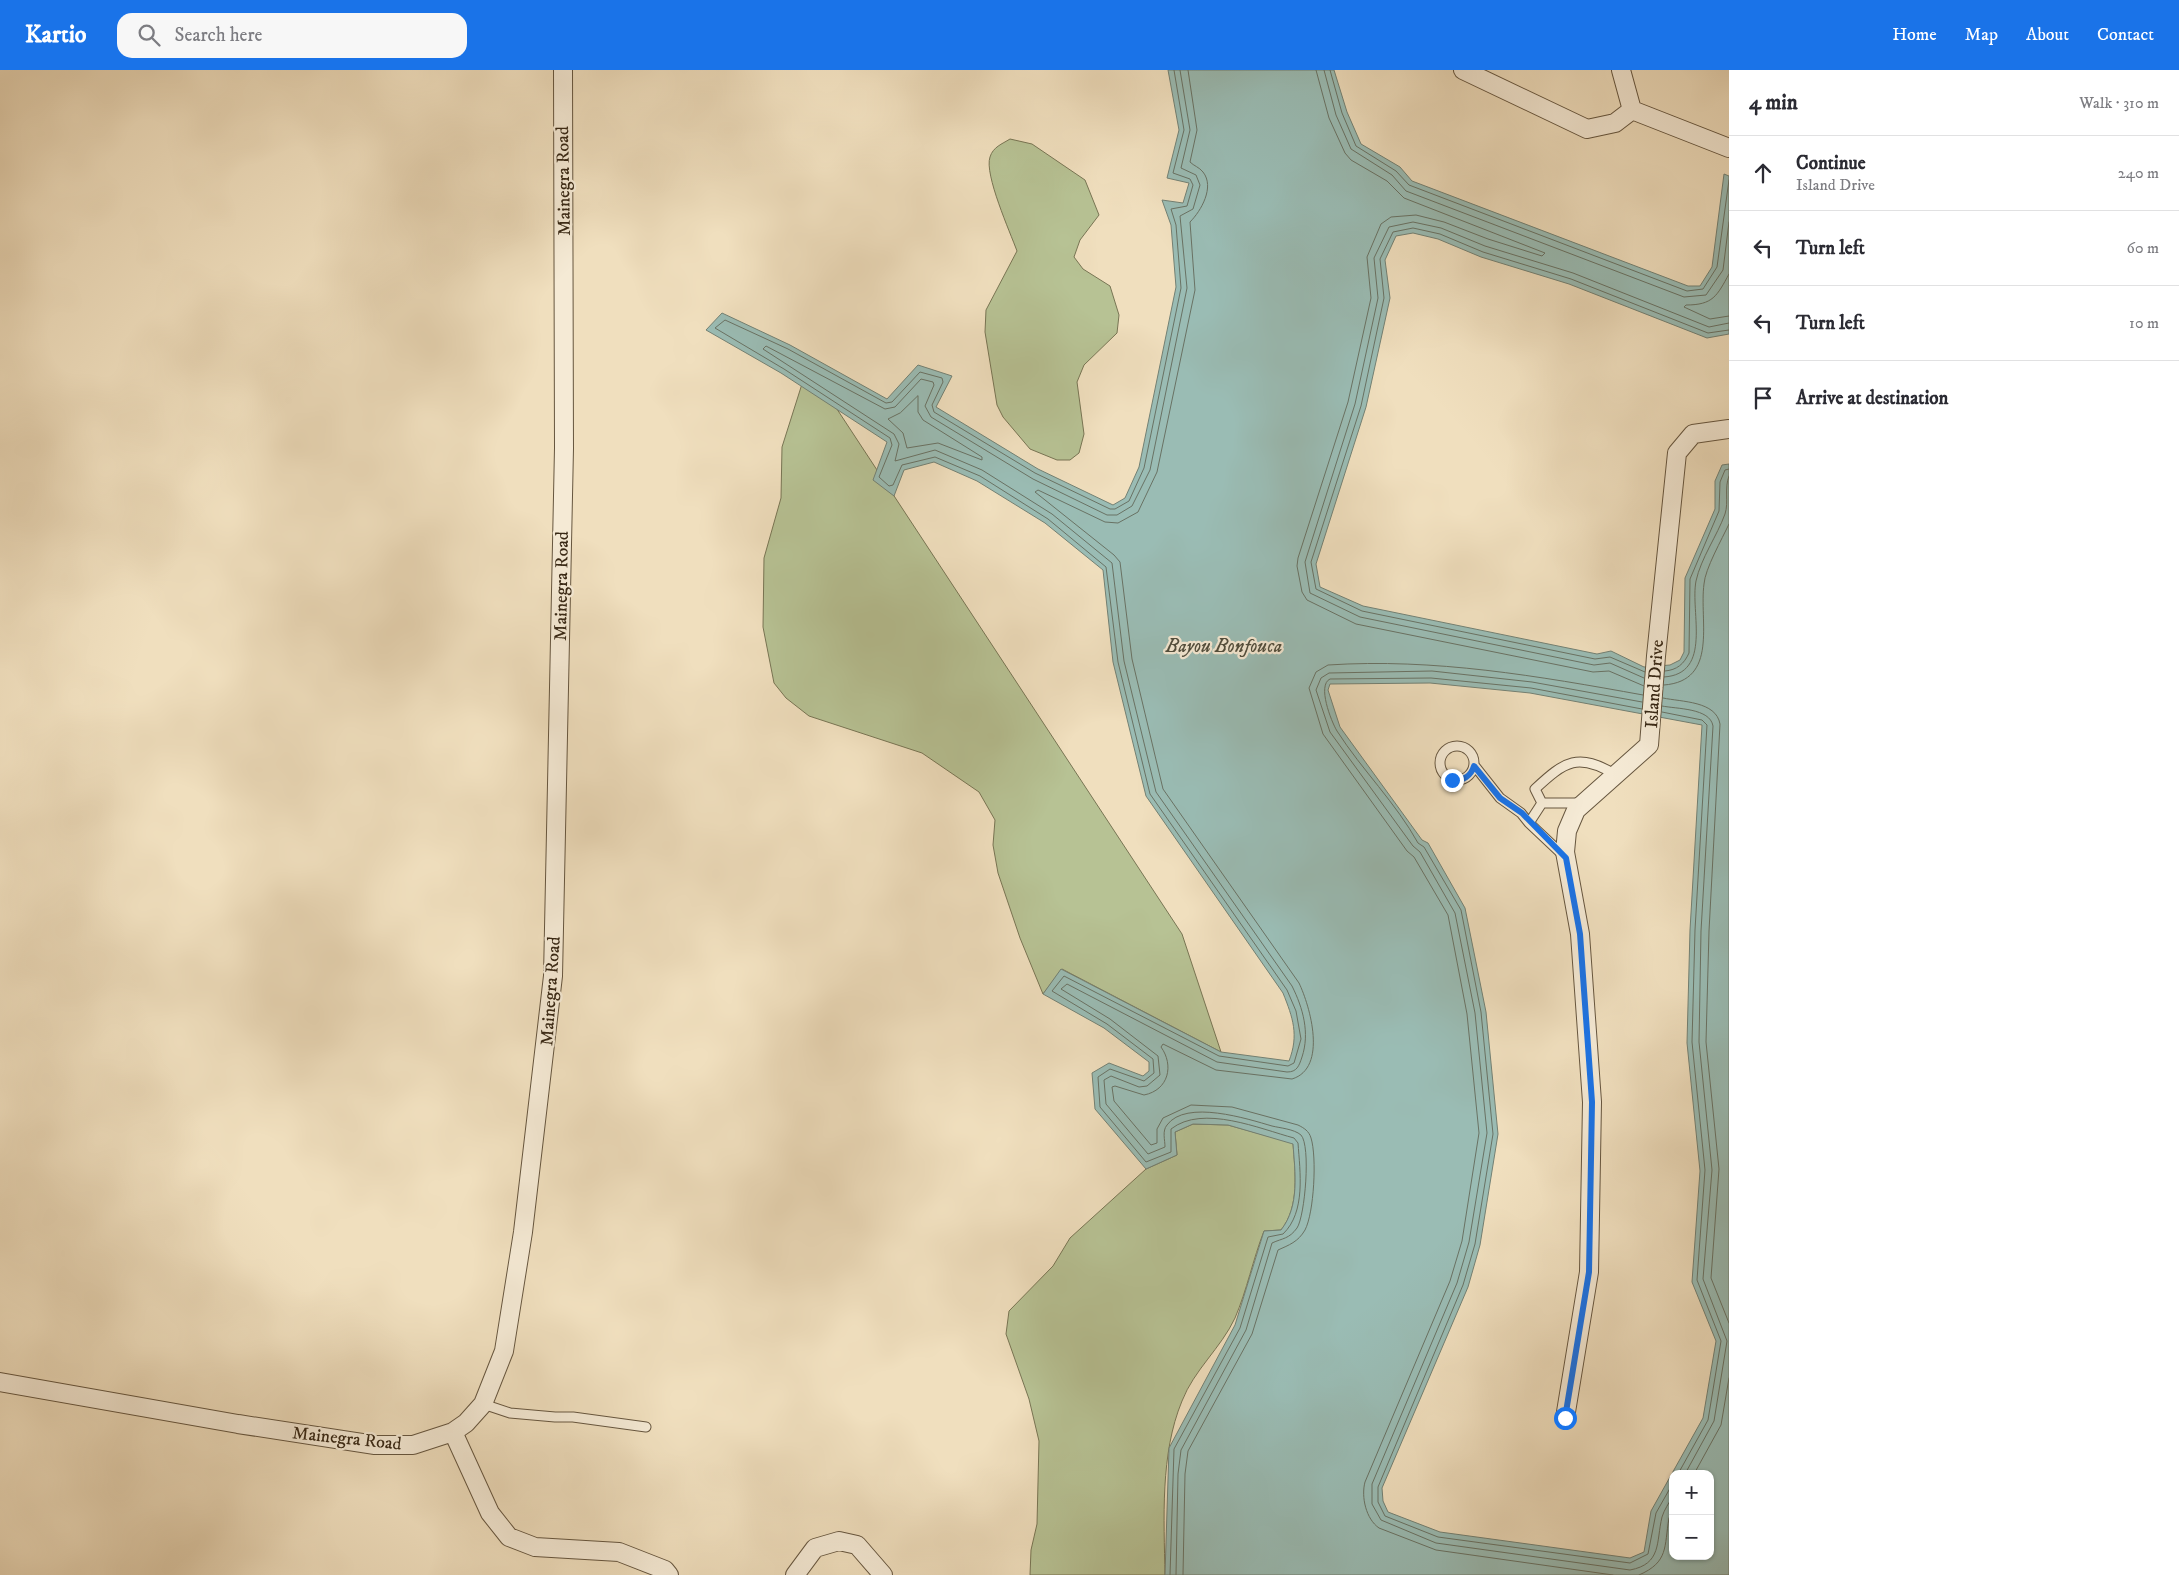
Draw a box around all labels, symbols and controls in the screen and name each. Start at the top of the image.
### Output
search box [117,13,467,58]
text: Kartio [25,20,87,50]
icon: search [135,21,163,49]
text: Search here [175,24,262,47]
text: Home [1892,24,1937,46]
text: Map [1965,24,1998,46]
text: About [2026,24,2069,46]
text: Contact [2097,24,2154,46]
text: 4 min [1749,90,1798,116]
text: Walk · 310 m [2079,93,2159,113]
street label: Mainegra Road [552,126,576,236]
text: Continue [1796,152,1866,175]
icon: ahead [1749,159,1777,187]
text: 240 m [2118,163,2159,183]
text: Island Drive [1796,175,1875,195]
icon: left [1749,234,1777,262]
text: Turn left [1796,237,1865,260]
text: 60 m [2127,238,2159,258]
icon: left [1749,309,1777,337]
text: Turn left [1796,312,1865,335]
text: 10 m [2129,313,2159,333]
icon: arrive [1749,384,1777,412]
text: Arrive at destination [1796,387,1948,410]
street label: Mainegra Road [550,531,574,641]
water label: Bayou Bonfouca [1165,635,1282,658]
street label: Island Drive [1641,639,1669,729]
route end [1441,769,1464,792]
street label: Mainegra Road [536,936,566,1047]
route start [1554,1407,1577,1430]
street label: Mainegra Road [291,1422,403,1456]
map controls [1669,1470,1714,1560]
button: + [1669,1470,1714,1515]
button: − [1669,1515,1714,1560]

